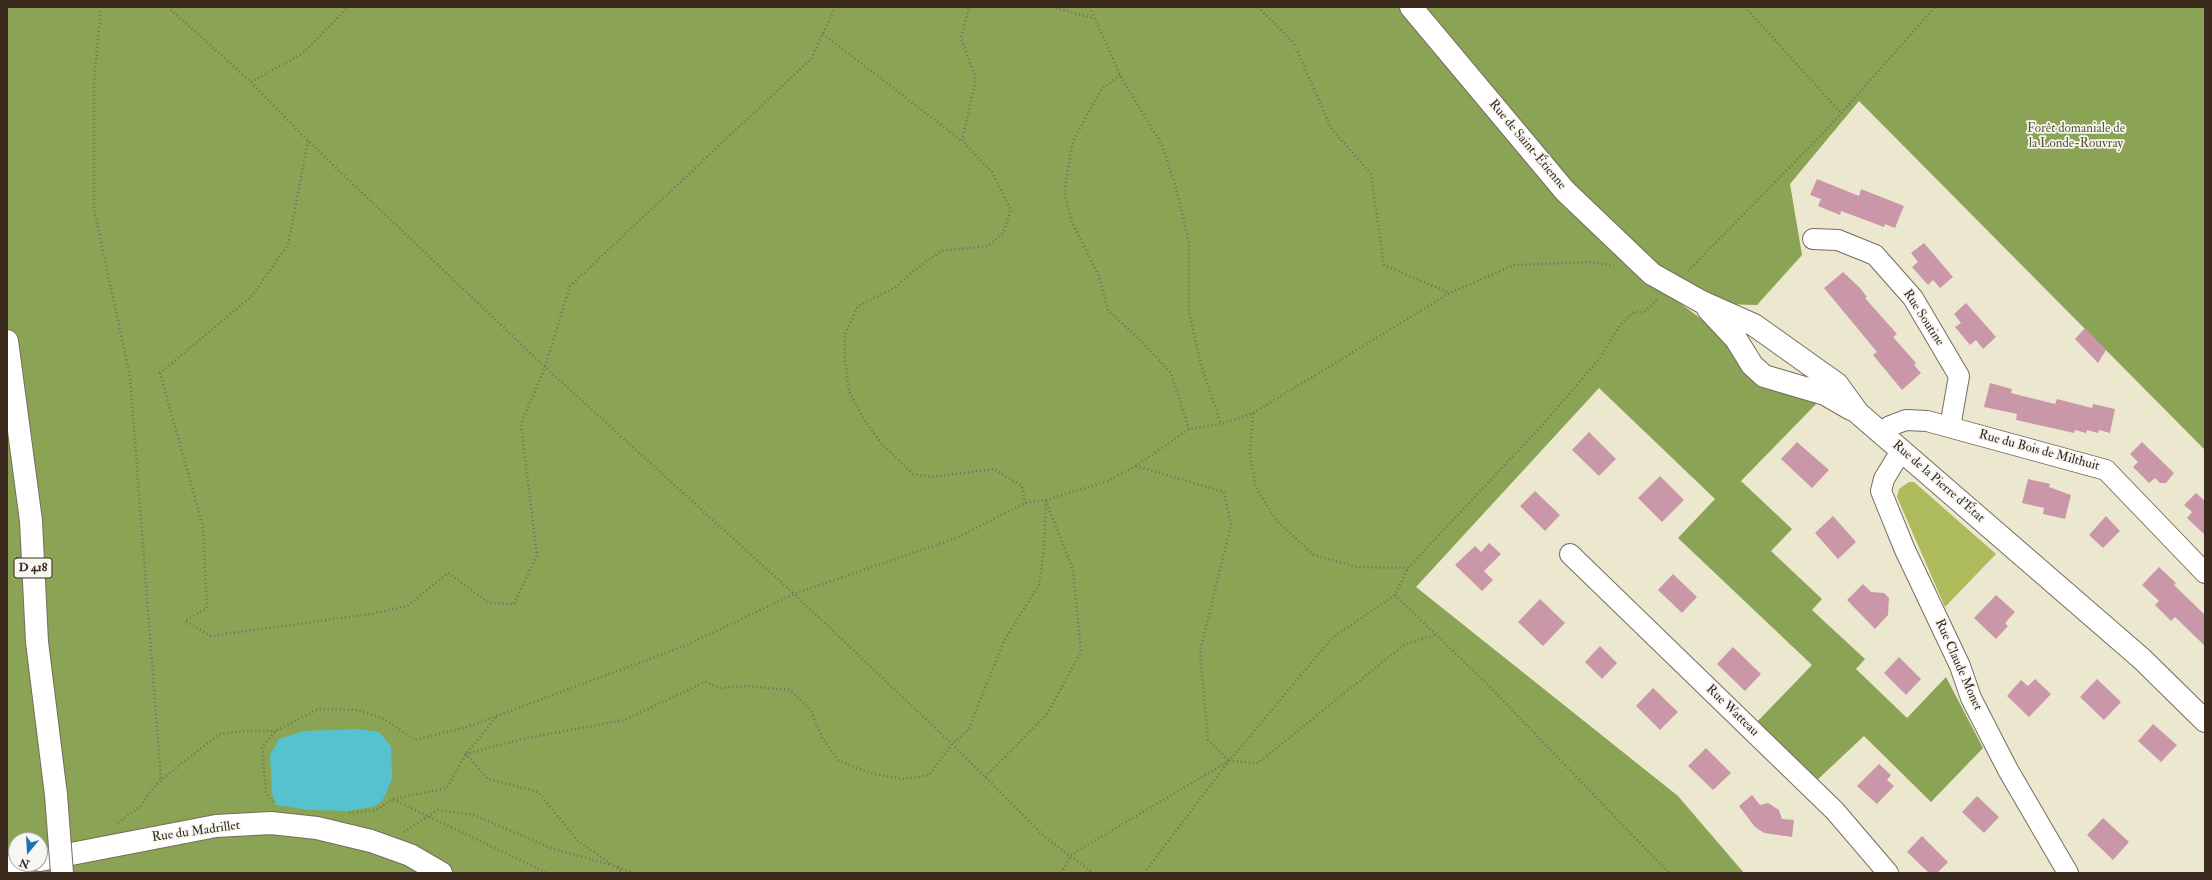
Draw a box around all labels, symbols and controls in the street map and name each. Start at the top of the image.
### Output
street label: Rue de Saint-Étienne [1485,97,1569,193]
park label: Forêt domaniale de la Londe-Rouvray [2027,121,2125,152]
street label: Rue Soutine [1899,287,1947,349]
street label: Rue du Bois de Milthuit [1977,427,2101,475]
street label: Rue de la Pierre d'État [1889,438,1987,526]
road number: D 418 [14,558,52,578]
street label: Rue Claude Monet [1931,617,1985,713]
street label: Rue Watteau [1702,682,1762,740]
street label: Rue du Madrillet [151,818,241,846]
north arrow [8,832,48,872]
text: N [18,855,31,871]

